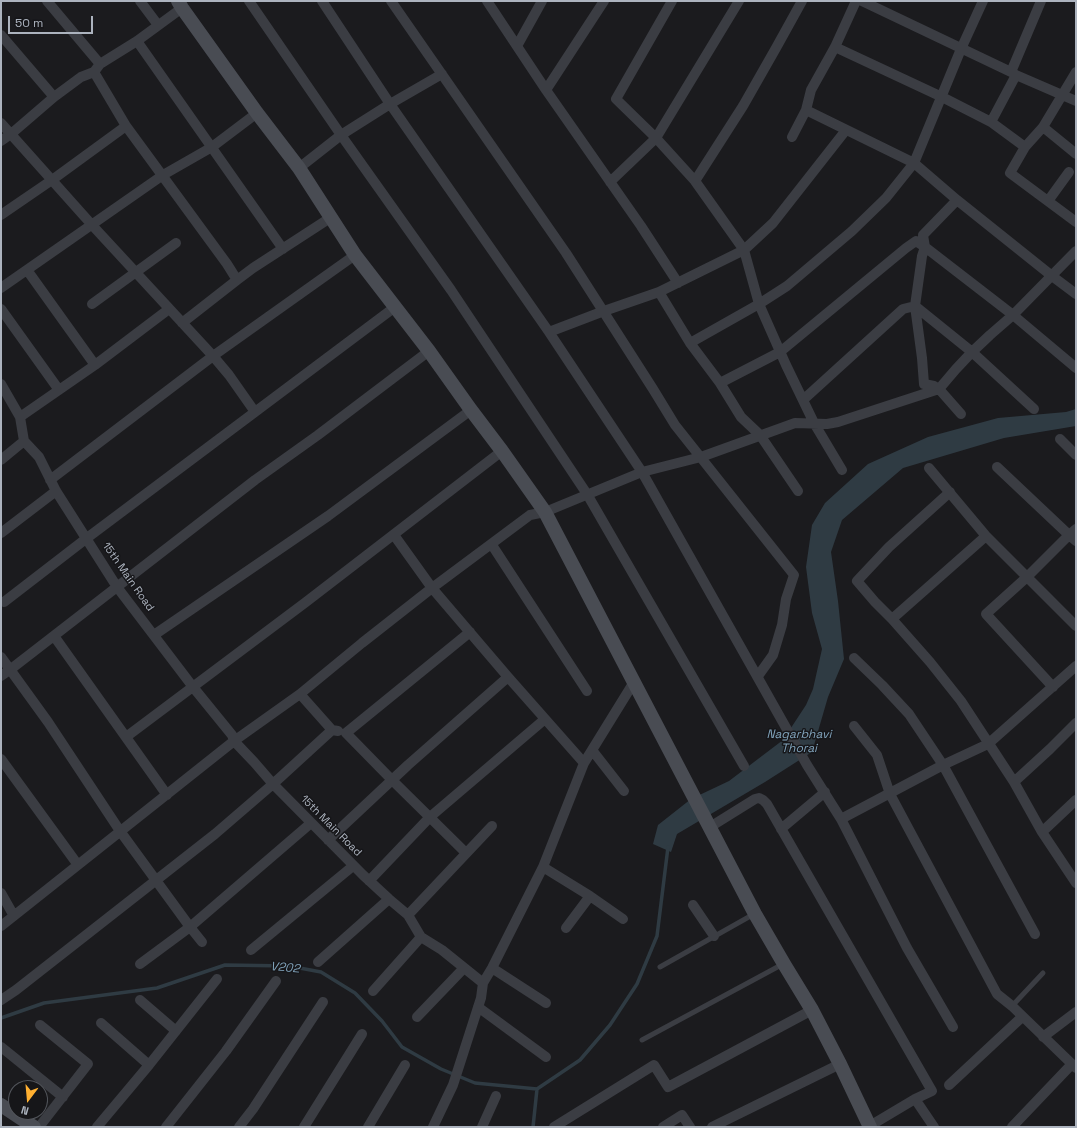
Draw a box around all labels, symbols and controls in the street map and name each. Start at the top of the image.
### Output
scale bar [10,8,95,34]
text: 50 m [15,15,43,31]
street label: 15th Main Road [99,540,157,614]
water label: Nagarbhavi Thorai [767,728,831,756]
street label: 15th Main Road [298,793,364,859]
water label: V202 [270,960,300,976]
north arrow [8,1080,48,1120]
text: N [19,1103,30,1118]

